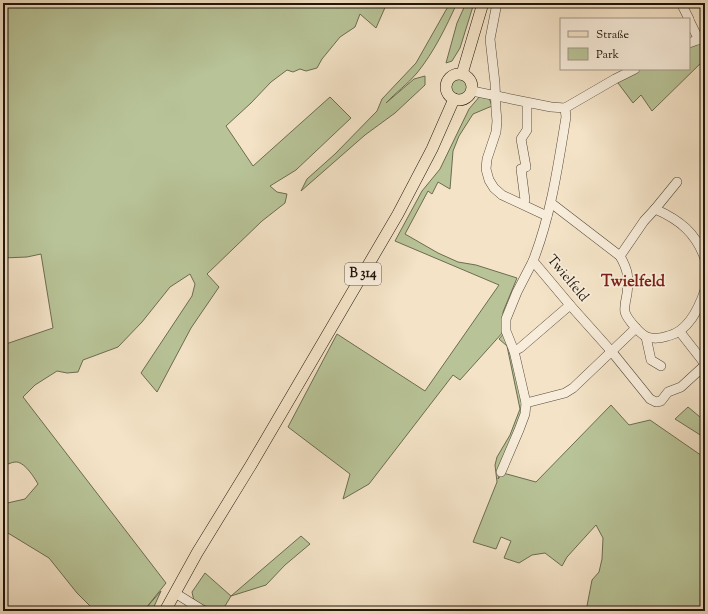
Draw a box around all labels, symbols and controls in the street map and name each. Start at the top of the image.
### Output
legend [560,18,690,70]
text: Straße [596,26,630,44]
text: Park [596,46,619,64]
street label: Twielfeld [541,251,593,307]
road number: B 314 [345,263,381,285]
district label: Twielfeld [601,271,666,294]

